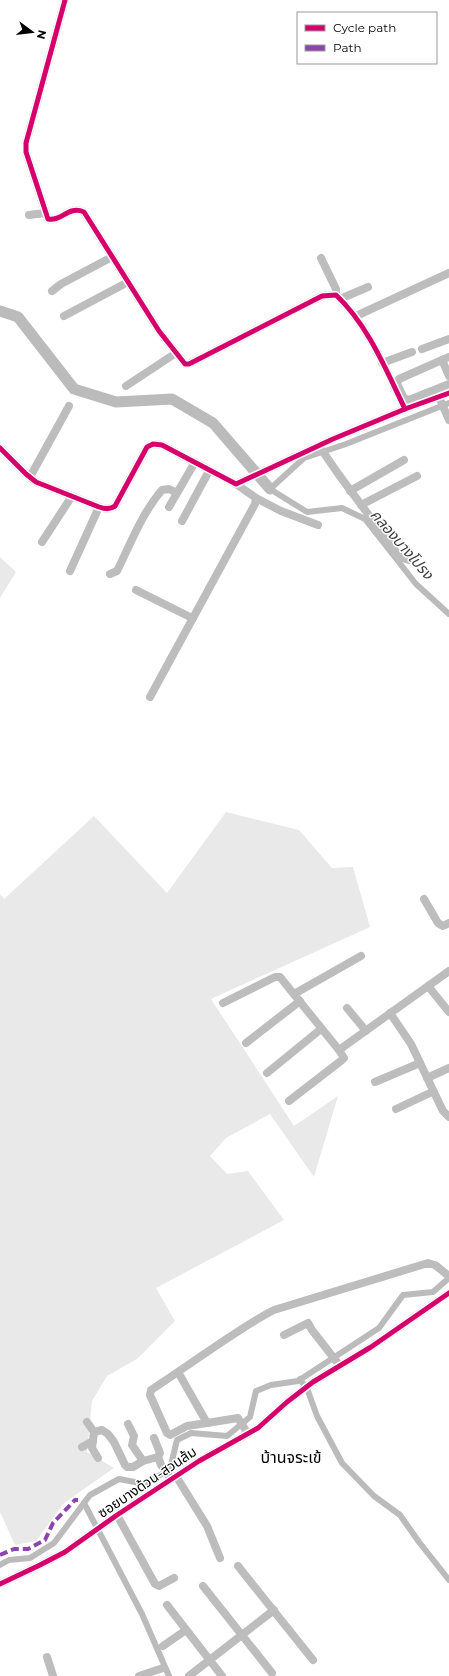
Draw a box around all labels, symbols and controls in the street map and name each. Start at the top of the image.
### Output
north arrow [12,12,52,52]
legend [297,12,437,64]
text: Cycle path [333,20,396,35]
text: N [34,28,50,41]
text: Path [333,40,362,55]
water label: คลองบางโปรง [366,505,438,584]
street label: ซอยบางด้วน-สวนส้ม [94,1442,200,1522]
district label: บ้านจระเข้ [261,1448,322,1467]

